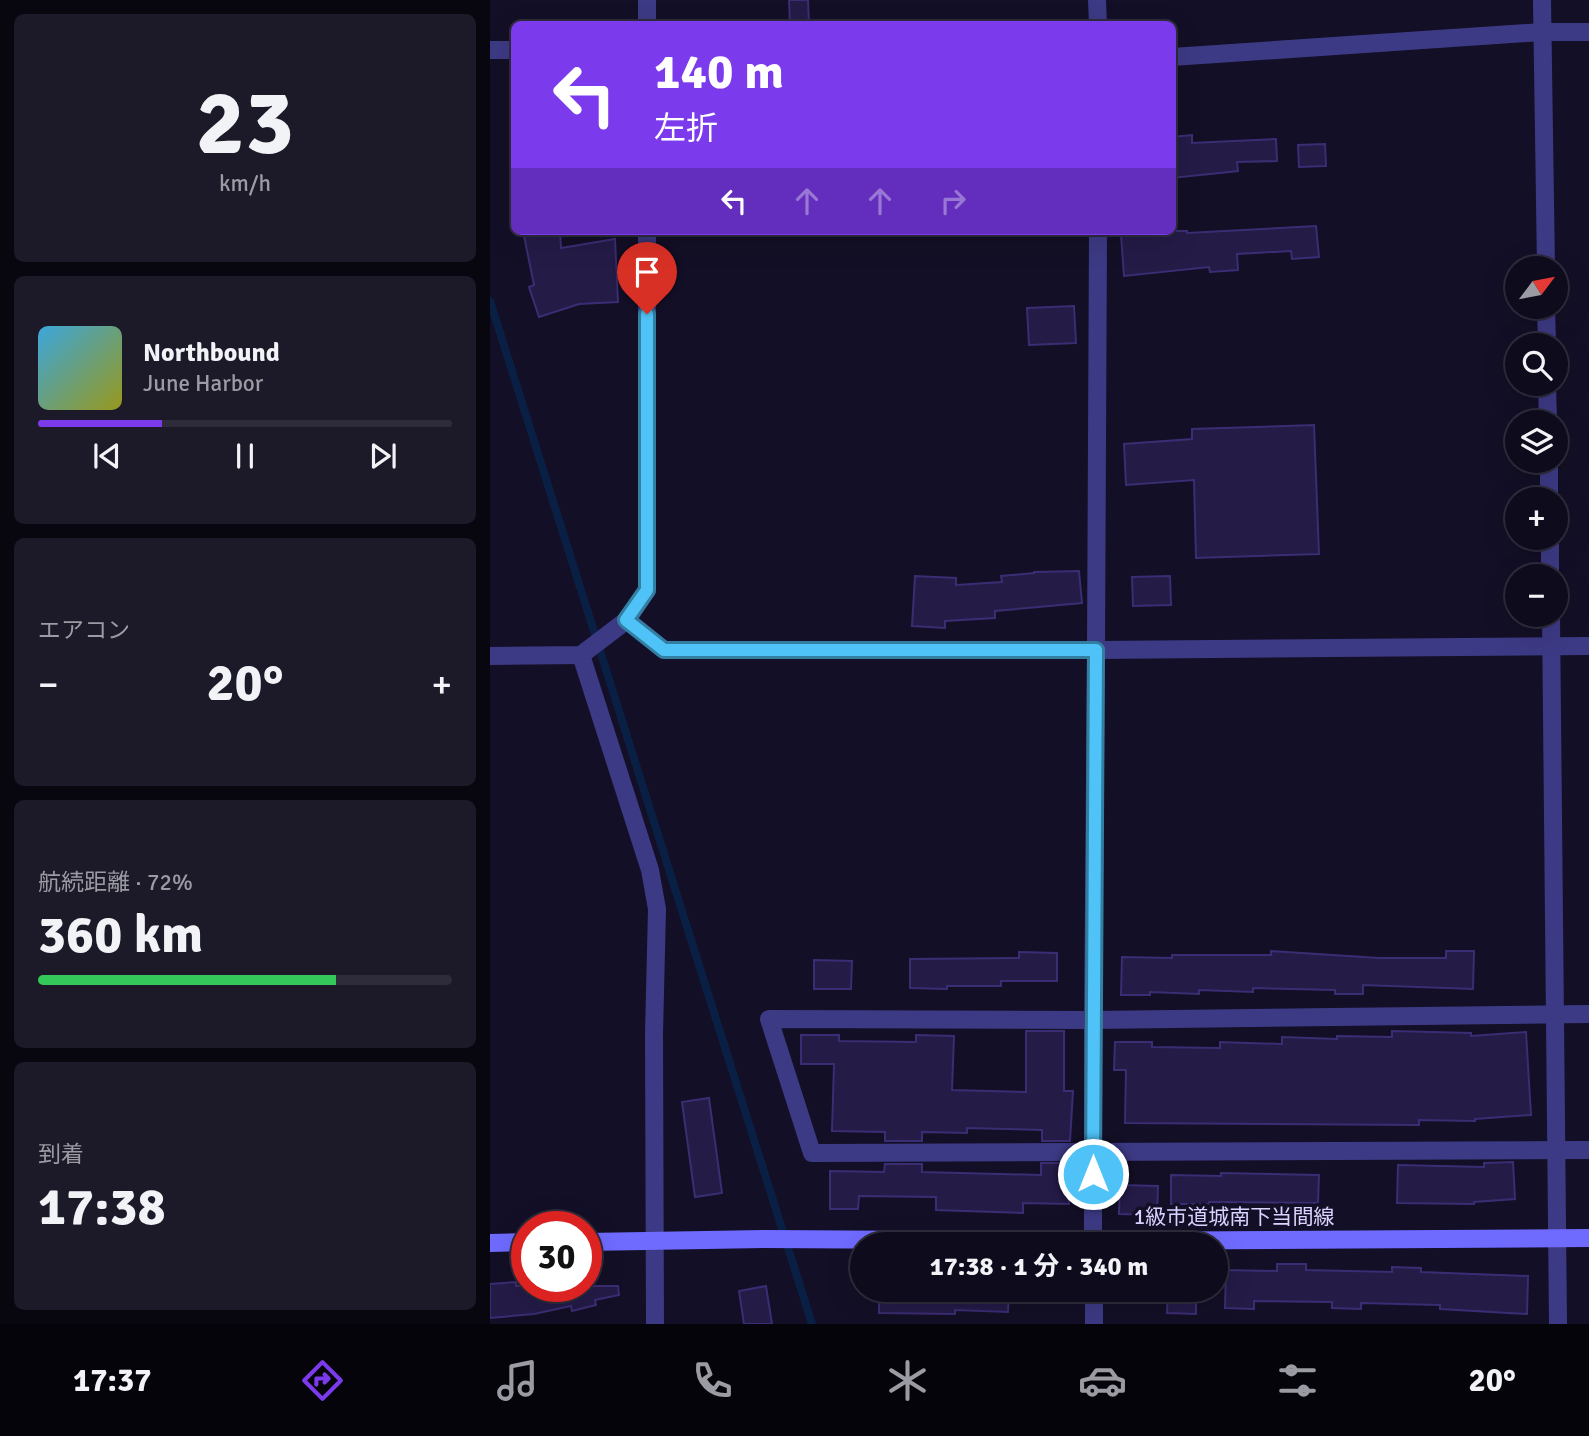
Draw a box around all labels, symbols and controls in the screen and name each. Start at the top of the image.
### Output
text: 140 m [654,42,784,102]
icon: left [539,49,630,140]
text: 23 [196,67,294,180]
text: 左折 [654,109,718,148]
text: km/h [219,169,271,198]
icon: left [715,182,753,220]
icon: ahead [788,182,826,220]
icon: ahead [861,182,899,220]
icon: right [934,182,972,220]
pin [617,242,677,314]
icon: arrive [628,253,666,291]
north arrow [1505,256,1568,318]
map controls [1505,256,1568,627]
button: search [1505,333,1568,396]
text: Northbound [143,337,280,369]
text: June Harbor [143,369,263,398]
button: layers [1505,410,1568,473]
icon: previous [88,437,126,475]
icon: pause [226,437,264,475]
icon: next [364,437,402,475]
button: + [1505,487,1568,550]
button: − [1505,564,1568,627]
text: エアコン [38,616,130,645]
text: 20° [207,651,283,715]
text: − [38,661,59,708]
text: + [431,661,452,708]
text: 航続距離 · 72% [38,868,193,897]
text: 360 km [38,903,203,967]
position arrow [1056,1137,1130,1211]
text: 到着 [38,1140,84,1169]
text: 17:38 [38,1175,166,1239]
street label: 1級市道城南下当間線 [1134,1204,1334,1230]
speed limit sign: 30 [511,1211,602,1302]
text: 17:38 · 1 分 · 340 m [930,1251,1148,1283]
icon: directions [298,1356,347,1405]
icon: music [493,1356,542,1405]
icon: phone [688,1356,737,1405]
icon: climate [883,1356,932,1405]
icon: car [1078,1356,1127,1405]
icon: filters [1273,1356,1322,1405]
text: 17:37 [73,1361,152,1400]
text: 20° [1468,1361,1516,1400]

